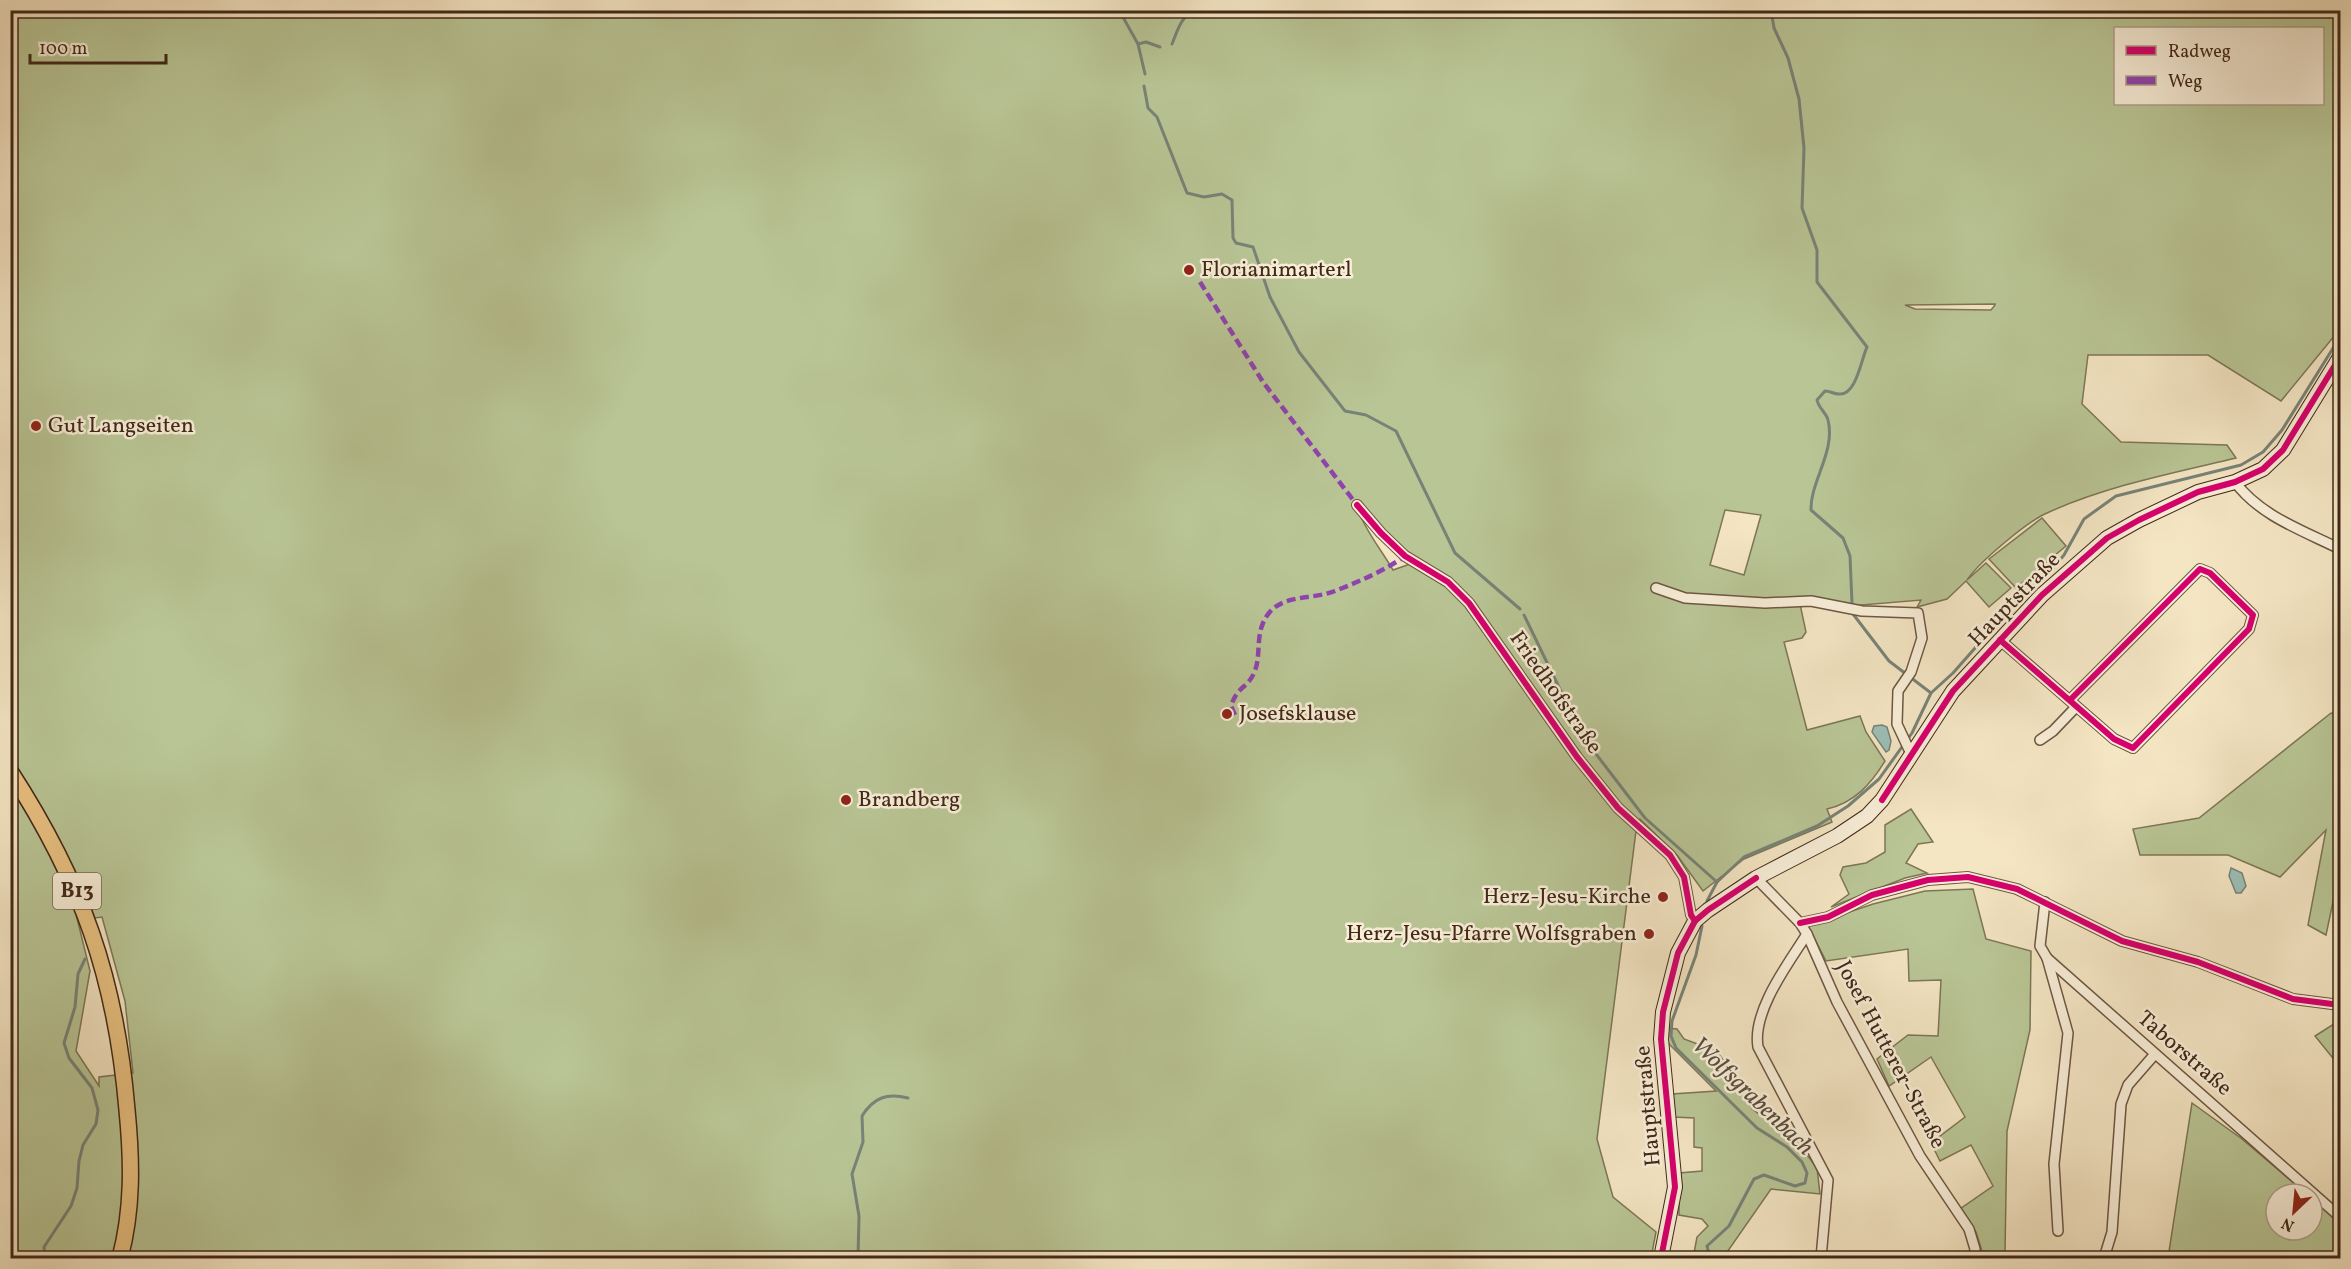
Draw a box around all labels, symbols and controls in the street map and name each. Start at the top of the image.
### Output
scale bar [30,27,166,65]
legend [2114,27,2324,105]
text: 100 m [39,37,88,62]
text: Radweg [2168,40,2231,65]
text: Weg [2168,70,2202,95]
place label: Florianimarterl [1201,255,1352,286]
marker: Florianimarterl [1182,263,1196,277]
place label: Gut Langseiten [48,411,194,442]
marker: Gut Langseiten [29,419,43,433]
street label: Hauptstraße [1962,546,2068,654]
street label: Friedhofstraße [1501,625,1609,761]
place label: Josefsklause [1239,699,1357,730]
marker: Josefsklause [1220,707,1234,721]
place label: Brandberg [858,785,960,816]
marker: Brandberg [839,793,853,807]
road number: B13 [53,873,101,909]
place label: Herz-Jesu-Kirche [1483,882,1651,913]
marker: Herz-Jesu-Kirche [1656,890,1670,904]
place label: Herz-Jesu-Pfarre Wolfsgraben [1346,919,1637,950]
marker: Herz-Jesu-Pfarre Wolfsgraben [1642,927,1656,941]
street label: Josef Hutterer-Straße [1827,955,1953,1155]
street label: Taborstraße [2130,1004,2238,1104]
water label: Wolfsgrabenbach [1683,1030,1821,1164]
street label: Hauptstraße [1628,1044,1670,1168]
north arrow [2264,1182,2324,1242]
text: N [2278,1211,2298,1236]

